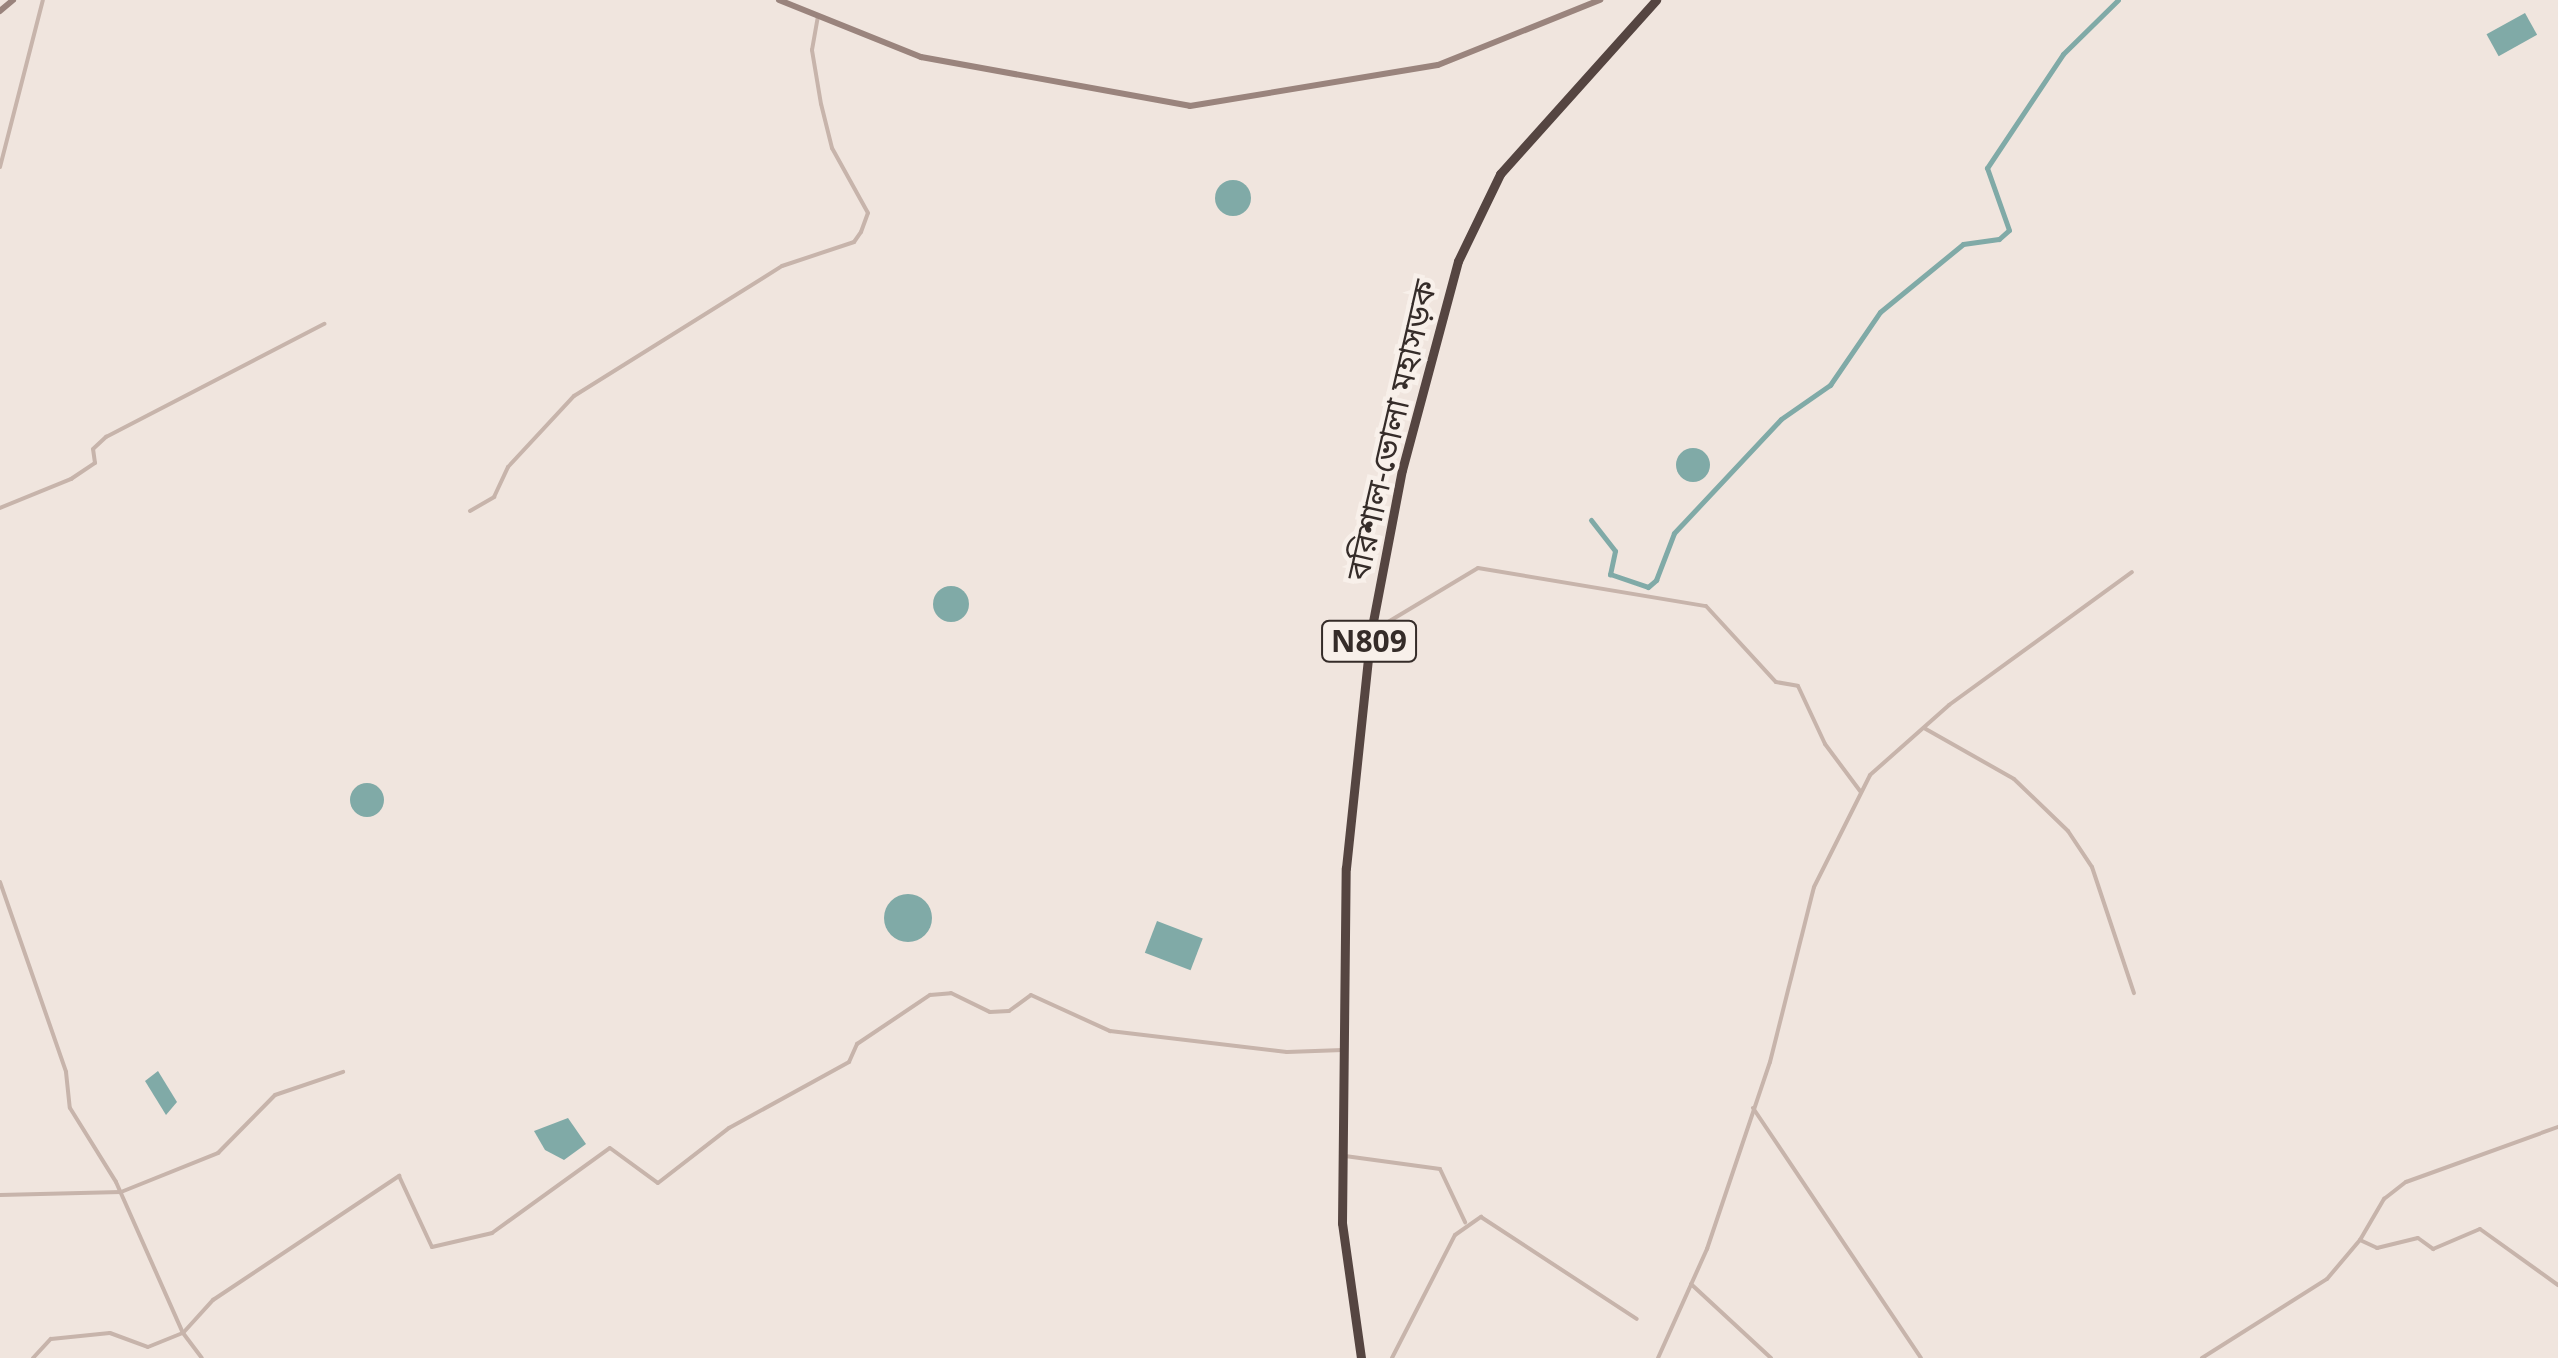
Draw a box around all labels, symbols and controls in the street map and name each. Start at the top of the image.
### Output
street label: বরিশাল-ভোলা মহাসড়ক [1338,276,1444,584]
road number: N809 [1319,616,1419,666]

